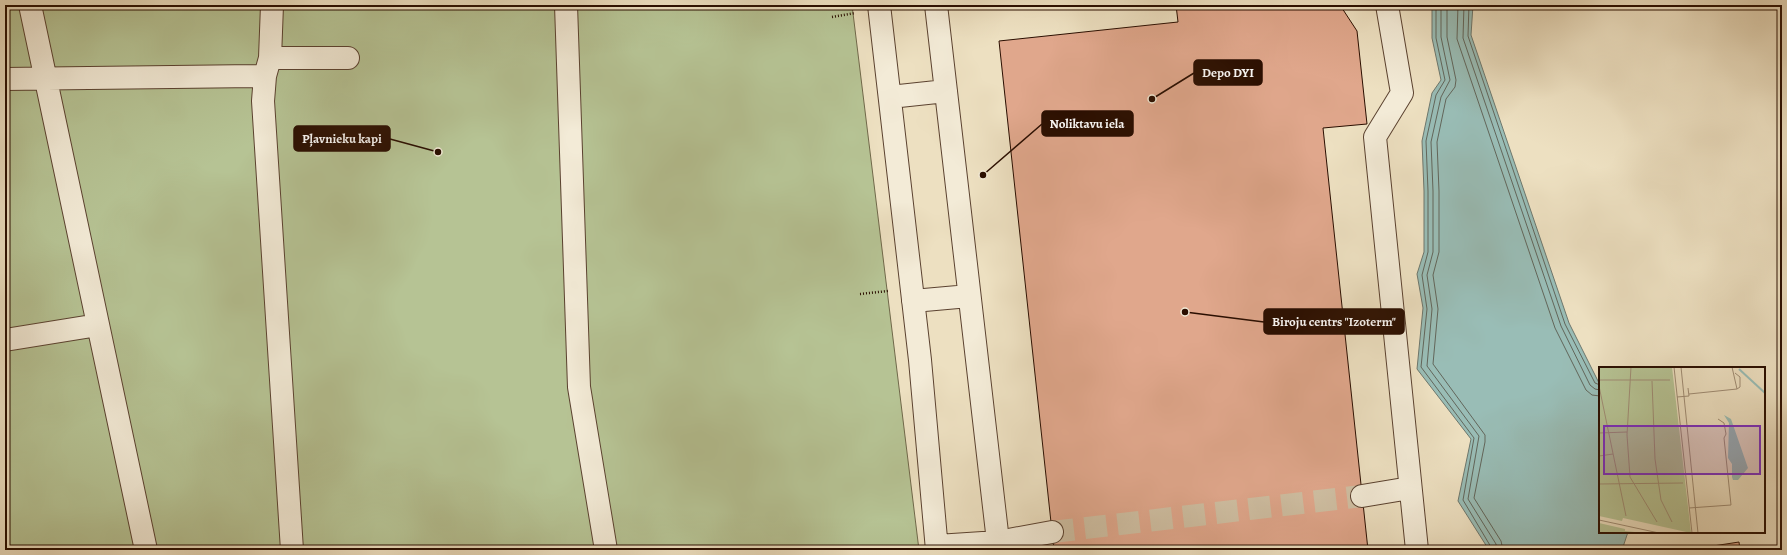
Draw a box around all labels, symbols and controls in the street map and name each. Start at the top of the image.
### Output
callout: Depo DYI [1194,60,1262,85]
text: Depo DYI [1202,64,1254,81]
callout: Noliktavu iela [1042,111,1133,136]
text: Noliktavu iela [1049,115,1125,132]
callout: Pļavnieku kapi [294,126,390,151]
text: Pļavnieku kapi [302,130,382,147]
callout: Biroju centrs "Izoterm" [1264,309,1404,334]
text: Biroju centrs "Izoterm" [1272,313,1396,330]
inset map [1599,367,1765,533]

